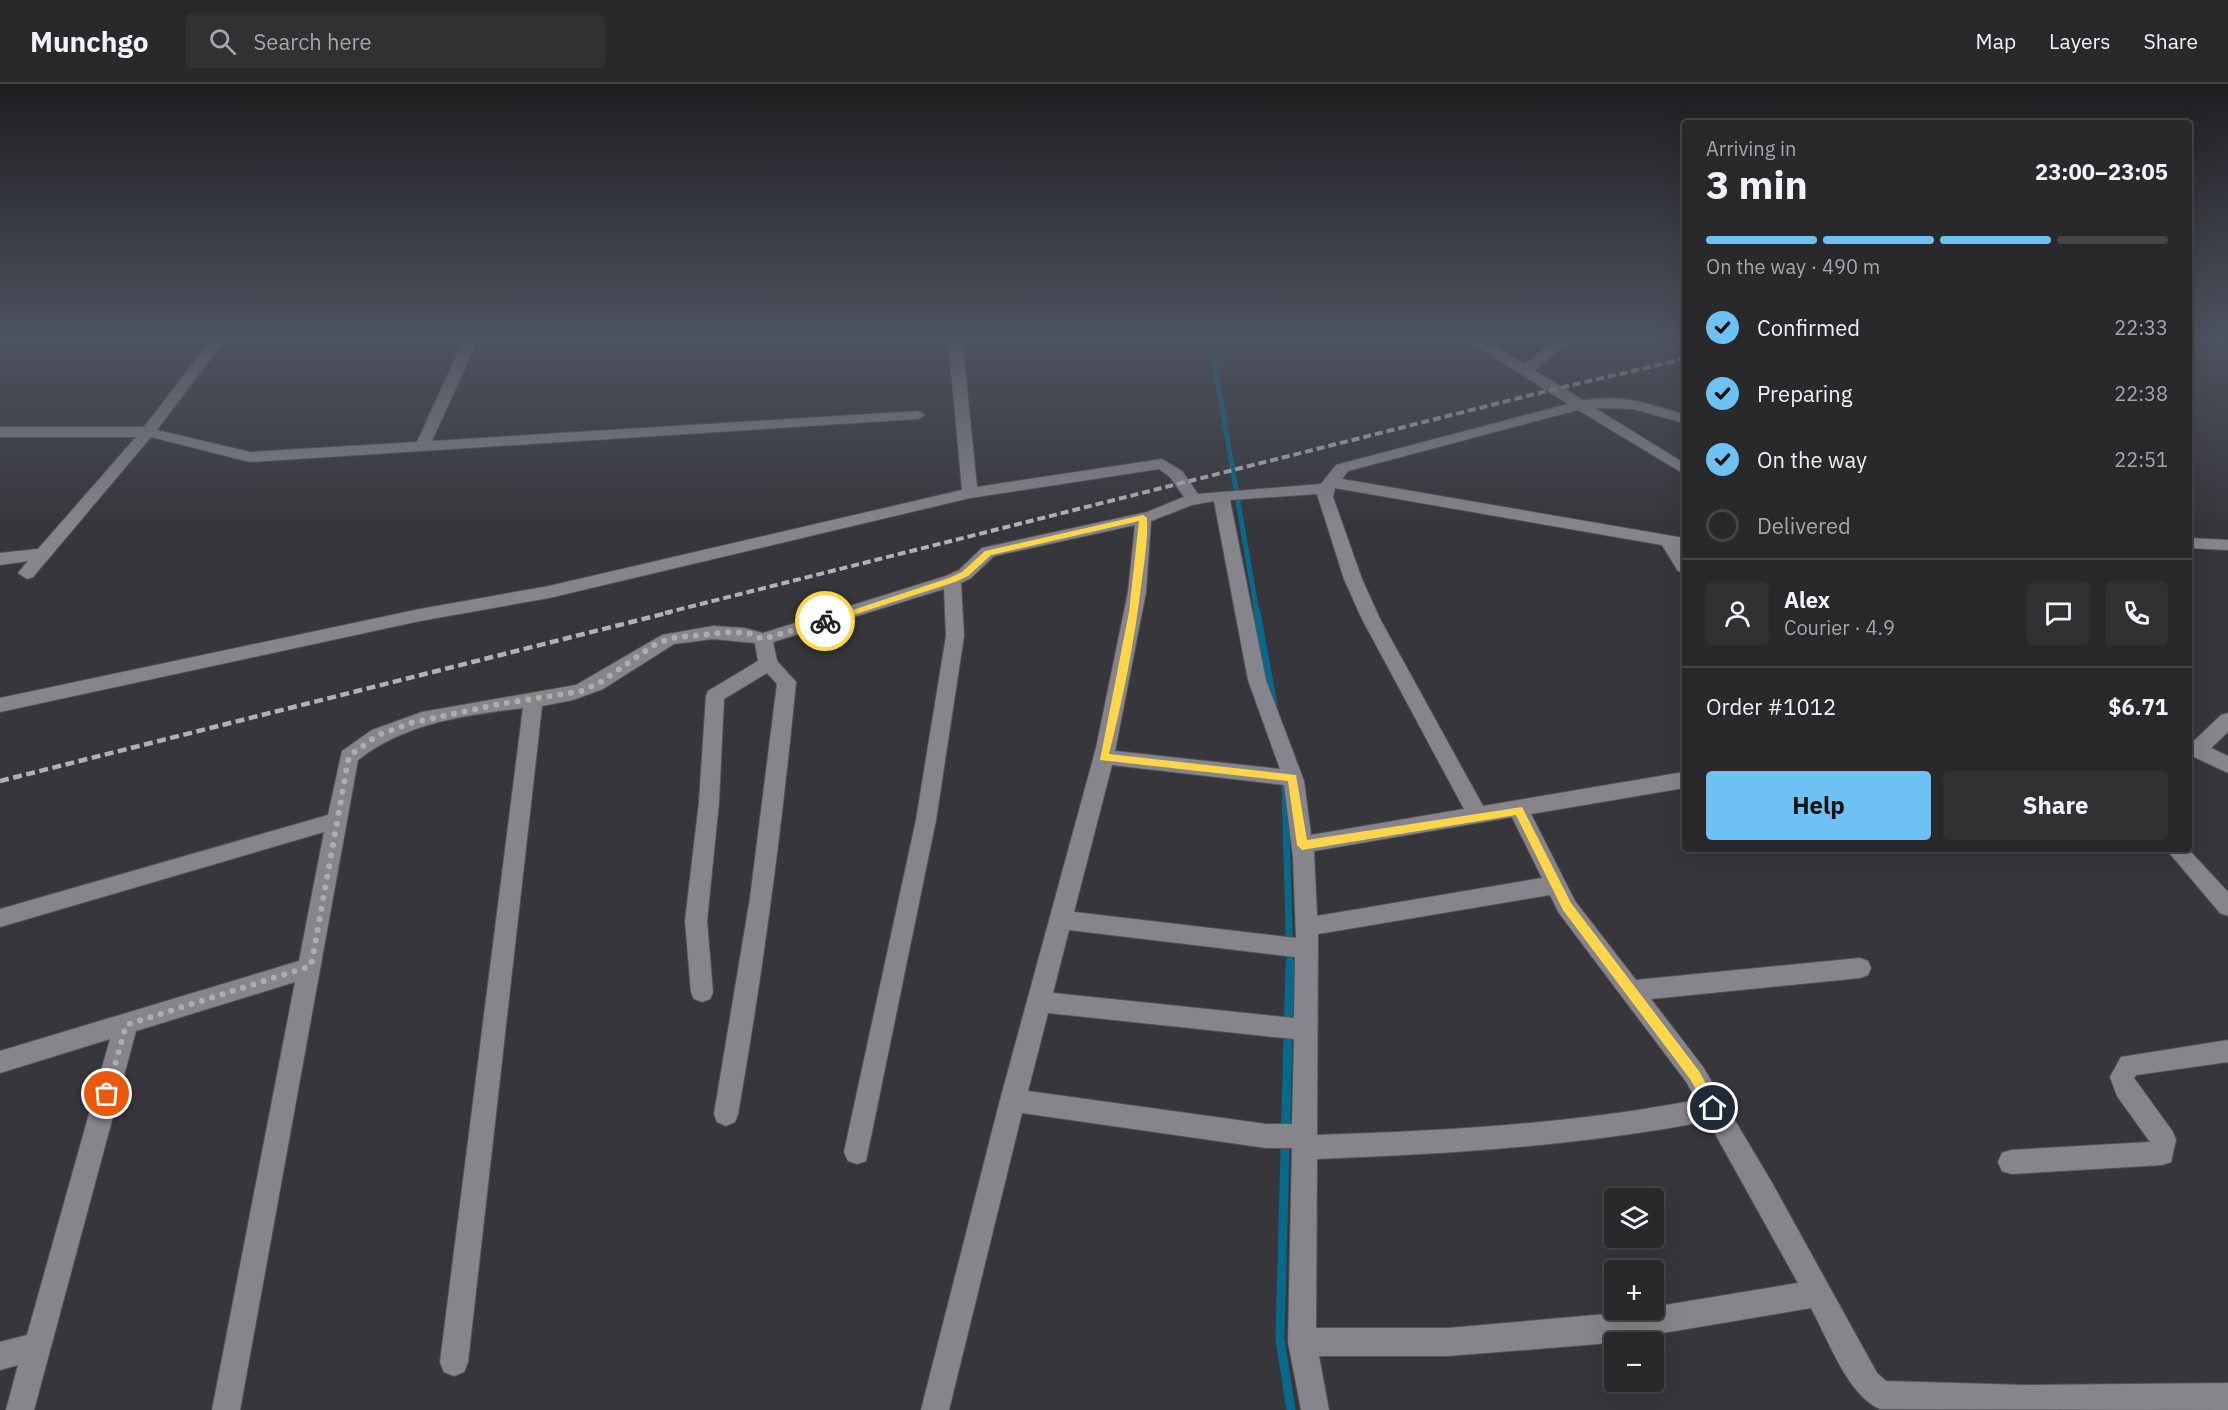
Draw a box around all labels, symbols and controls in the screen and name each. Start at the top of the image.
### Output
search box [185,14,605,68]
text: Munchgo [30,23,149,60]
icon: search [206,25,239,58]
text: Search here [254,27,372,56]
text: Map [1976,27,2016,55]
text: Layers [2049,27,2111,55]
text: Share [2144,27,2198,55]
text: Arriving in [1706,135,1796,162]
text: 23:00–23:05 [2035,157,2168,186]
text: 3 min [1706,159,1808,210]
text: On the way · 490 m [1706,253,1880,280]
icon: check [1706,311,1739,344]
text: Confirmed [1757,313,1860,342]
text: 22:33 [2114,314,2168,341]
icon: check [1706,377,1739,410]
text: Preparing [1757,379,1852,408]
text: 22:38 [2114,380,2168,407]
icon: check [1706,443,1739,476]
text: On the way [1757,445,1867,474]
text: 22:51 [2114,446,2168,473]
text: Delivered [1757,511,1851,540]
button: person [1706,582,1769,645]
button: chat [2027,582,2090,645]
button: phone [2105,582,2168,645]
text: Alex [1784,585,1830,614]
courier [795,591,855,651]
icon: bike [809,605,842,638]
text: Courier · 4.9 [1784,614,1895,641]
text: Order #1012 [1706,692,1836,721]
text: $6.71 [2108,692,2168,721]
button: Help [1706,771,1931,840]
button: Share [1943,771,2168,840]
pin [81,1068,132,1119]
icon: bag [90,1077,123,1110]
pin [1687,1082,1738,1133]
icon: home [1696,1091,1729,1124]
map controls [1604,1188,1664,1392]
button: layers [1604,1188,1664,1248]
button: + [1604,1260,1664,1320]
button: − [1604,1332,1664,1392]

